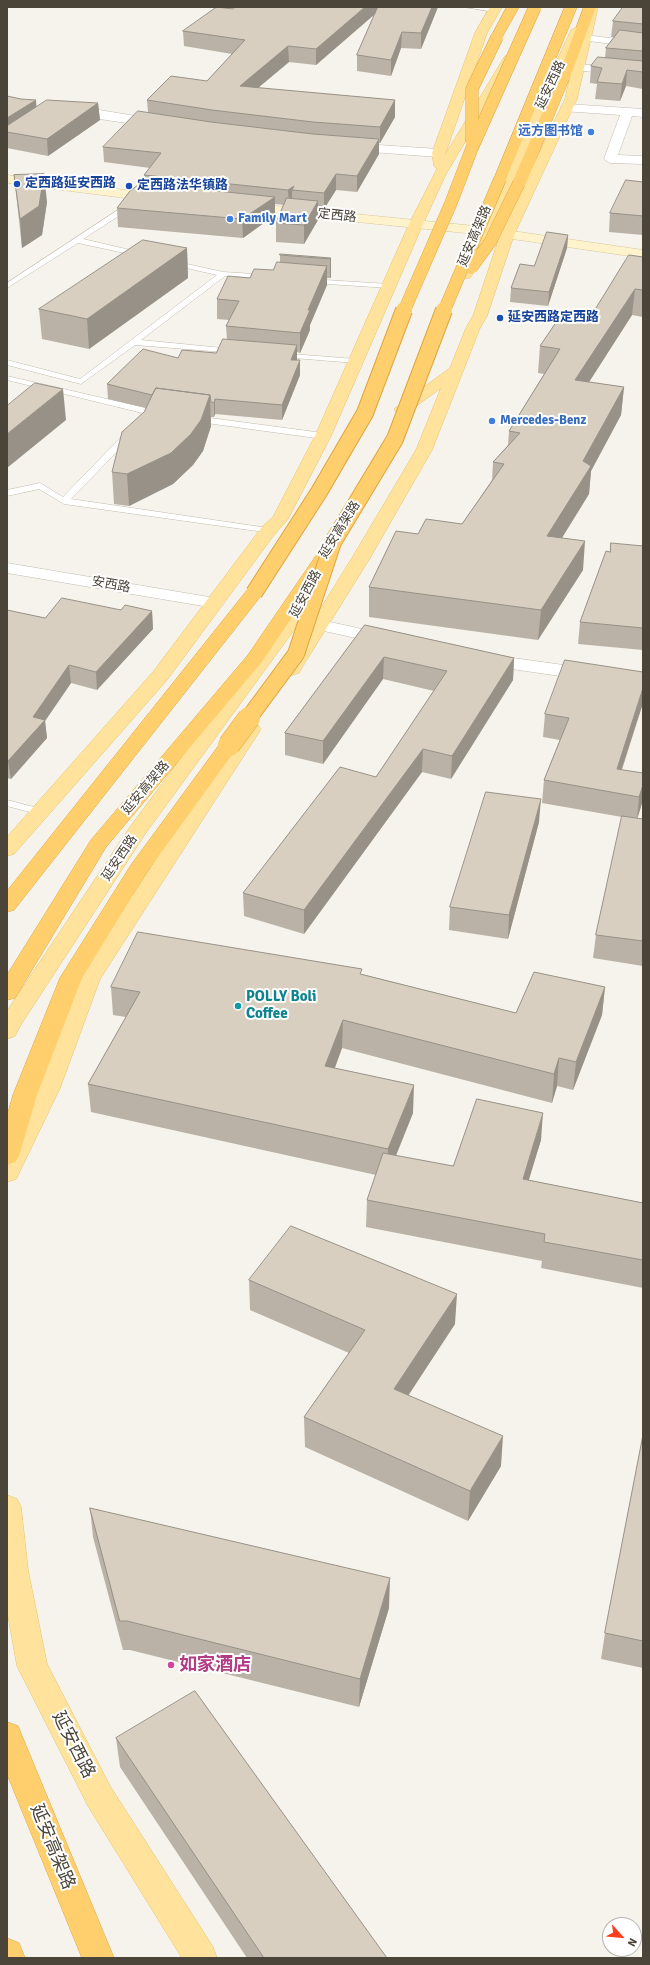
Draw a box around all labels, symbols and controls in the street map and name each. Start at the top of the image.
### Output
street label: 延安西路 [533,58,569,112]
place label: 远方图书馆 [518,124,583,140]
marker: 远方图书馆 [586,127,596,137]
place label: 定西路延安西路 [25,176,116,192]
place label: 定西路法华镇路 [137,178,228,194]
marker: 定西路延安西路 [12,179,22,189]
marker: 定西路法华镇路 [124,181,134,191]
street label: 延安高架路 [455,203,495,269]
street label: 定西路 [317,206,357,226]
place label: Family Mart [238,211,307,227]
marker: Family Mart [225,214,235,224]
place label: 延安西路定西路 [508,310,599,326]
marker: 延安西路定西路 [495,313,505,323]
place label: Mercedes-Benz [500,413,586,429]
marker: Mercedes-Benz [487,416,497,426]
street label: 延安高架路 [316,498,364,562]
street label: 延安西路 [287,567,325,621]
street label: 安西路 [90,574,132,596]
street label: 延安高架路 [119,758,173,818]
street label: 延安西路 [99,832,141,884]
place label: POLLY Boli Coffee [246,988,316,1023]
marker: POLLY Boli Coffee [233,1001,243,1011]
place label: 如家酒店 [179,1654,251,1676]
marker: 如家酒店 [166,1660,176,1670]
street label: 延安西路 [47,1708,99,1782]
street label: 延安高架路 [25,1801,79,1893]
north arrow [602,1917,642,1957]
text: N [625,1936,640,1949]

